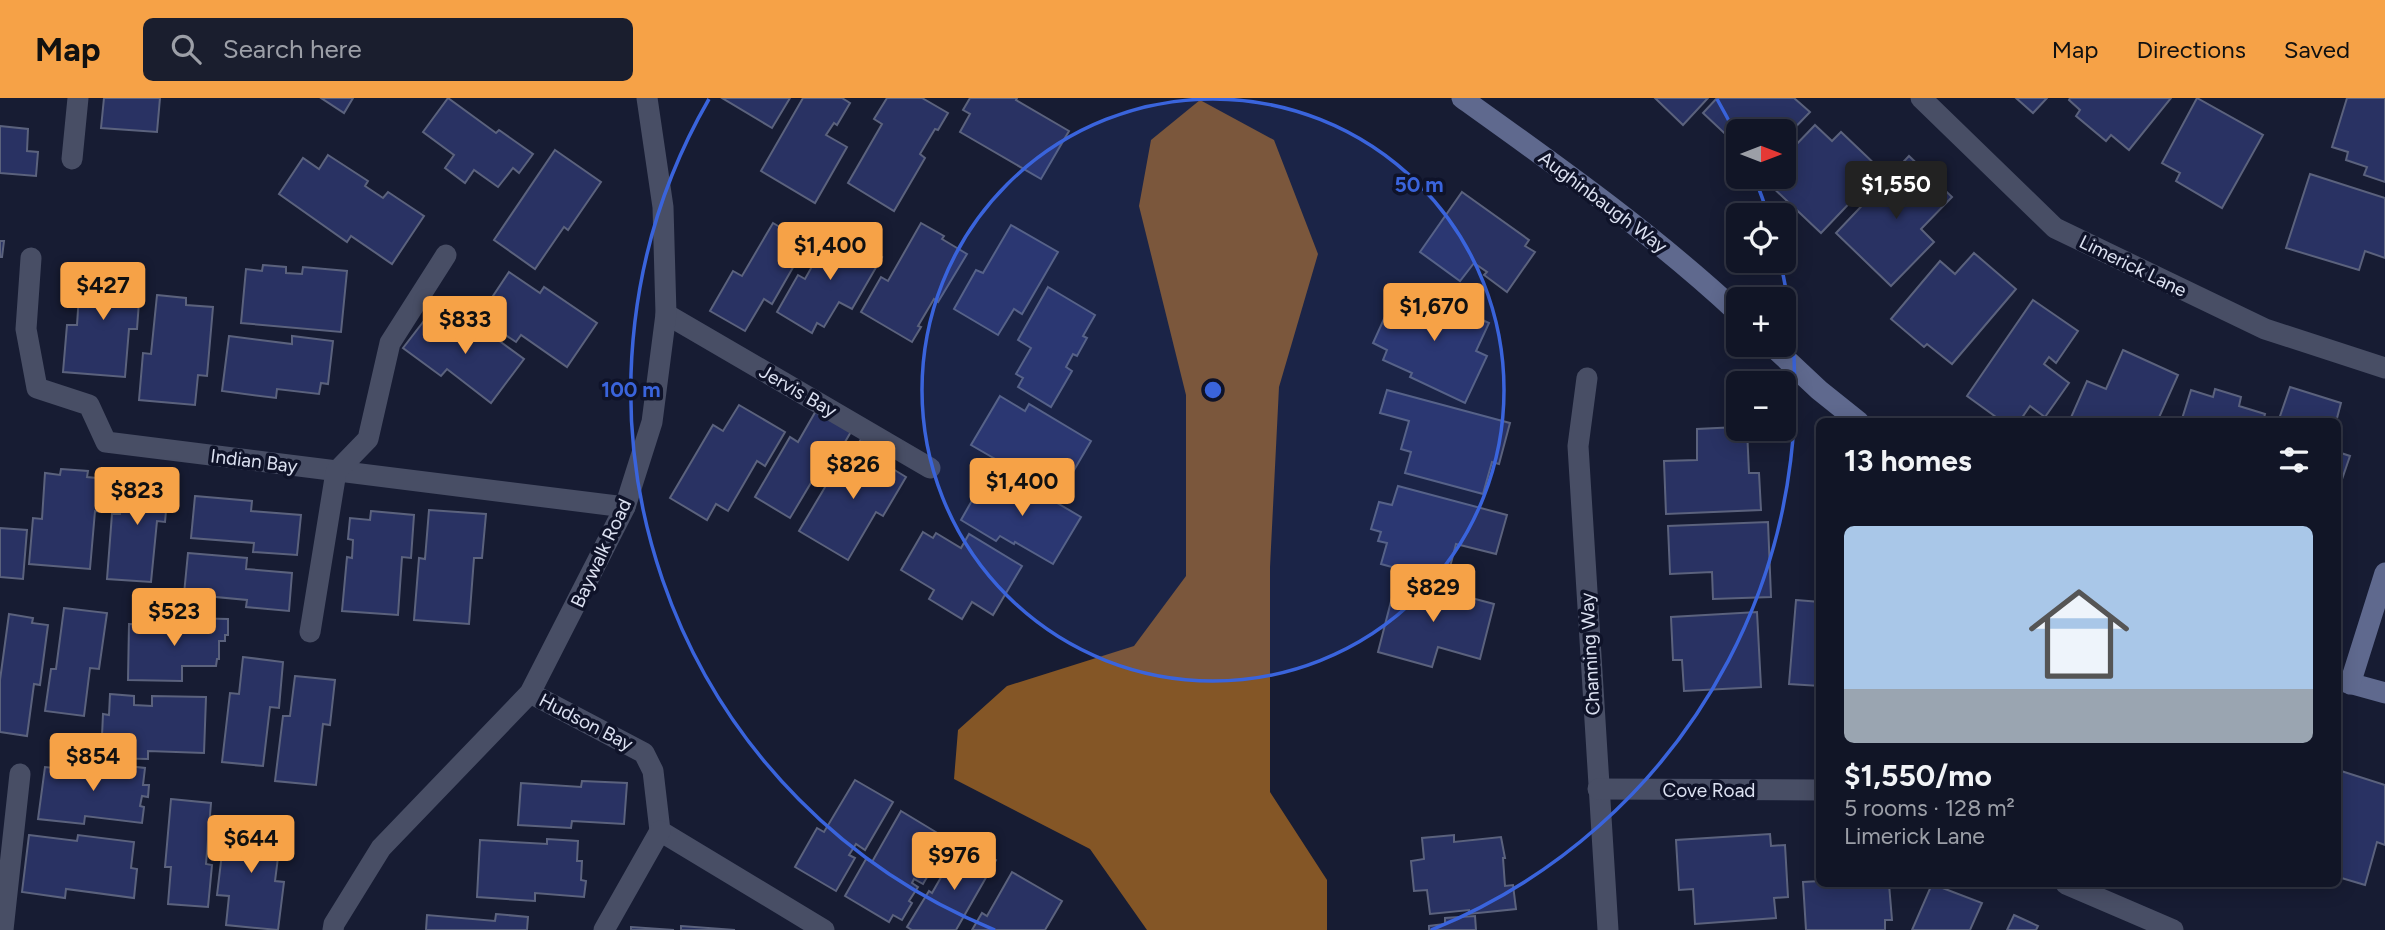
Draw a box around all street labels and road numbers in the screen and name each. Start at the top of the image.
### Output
street label: Aughinbaugh Way [1534,146,1672,258]
street label: Limerick Lane [2076,230,2190,302]
street label: Jervis Bay [755,360,841,422]
street label: Indian Bay [209,444,299,478]
street label: Baywalk Road [566,495,636,611]
street label: Channing Way [1575,592,1605,716]
street label: Hudson Bay [535,689,637,755]
street label: Cove Road [1663,779,1755,802]

